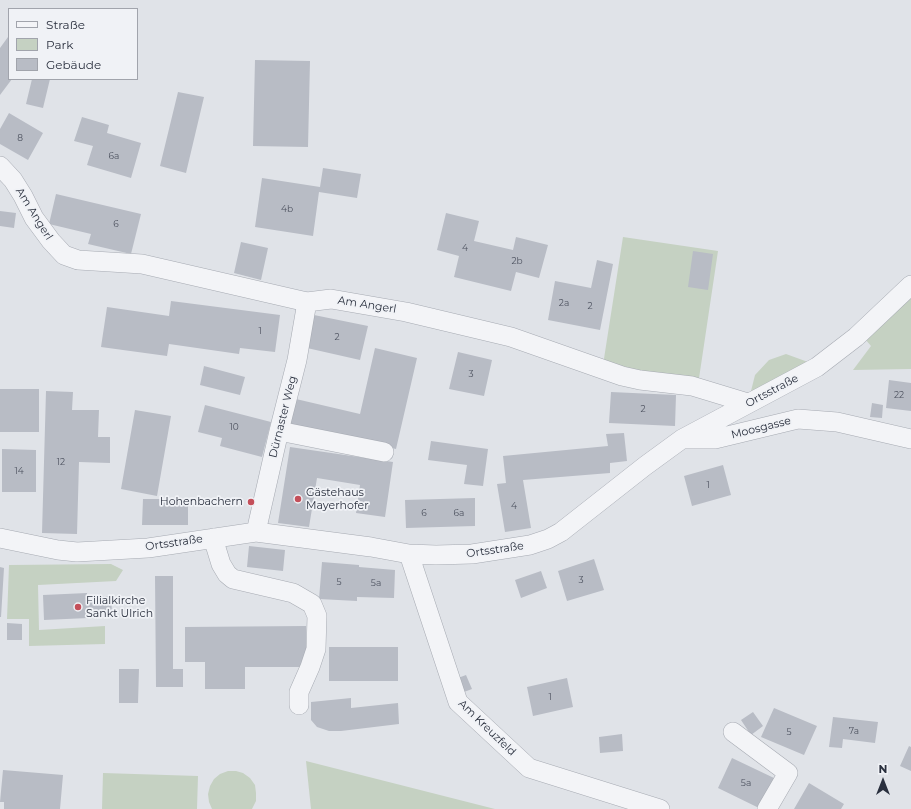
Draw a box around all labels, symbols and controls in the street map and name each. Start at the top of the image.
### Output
legend [8,8,138,80]
text: Straße [46,17,85,32]
text: Park [46,37,73,52]
text: Gebäude [46,57,101,72]
house number: 8 [17,133,23,143]
house number: 6a [109,151,119,161]
street label: Am Angerl [13,185,55,243]
house number: 4b [281,204,293,214]
house number: 6 [113,219,119,229]
house number: 4 [462,243,468,253]
house number: 2b [511,256,523,266]
street label: Am Angerl [337,294,397,316]
house number: 2a [559,298,569,308]
house number: 2 [587,301,593,311]
house number: 1 [258,326,262,336]
house number: 2 [334,332,340,342]
house number: 3 [468,369,474,379]
street label: Ortsstraße [743,372,801,410]
street label: Dürnaster Weg [266,375,300,459]
house number: 22 [894,390,904,400]
house number: 2 [640,404,646,414]
street label: Moosgasse [730,414,792,442]
house number: 10 [229,422,239,432]
house number: 12 [57,457,65,467]
house number: 14 [14,466,24,476]
house number: 1 [706,480,710,490]
place label: Gästehaus Mayerhofer [306,486,369,512]
marker: Gästehaus Mayerhofer [293,494,303,504]
place label: Hohenbachern [160,495,243,509]
marker: Hohenbachern [246,497,256,507]
house number: 4 [511,501,517,511]
house number: 6 [421,508,427,518]
house number: 6a [454,508,464,518]
street label: Ortsstraße [144,532,204,554]
street label: Ortsstraße [465,539,525,561]
house number: 3 [578,575,584,585]
house number: 5 [336,577,342,587]
house number: 5a [371,578,381,588]
place label: Filialkirche Sankt Ulrich [86,594,153,620]
marker: Filialkirche Sankt Ulrich [73,602,83,612]
house number: 1 [548,692,552,702]
street label: Am Kreuzfeld [456,697,518,759]
house number: 7a [849,726,859,736]
house number: 5 [786,727,792,737]
north arrow [863,761,903,801]
text: N [879,762,887,776]
house number: 5a [741,778,751,788]

